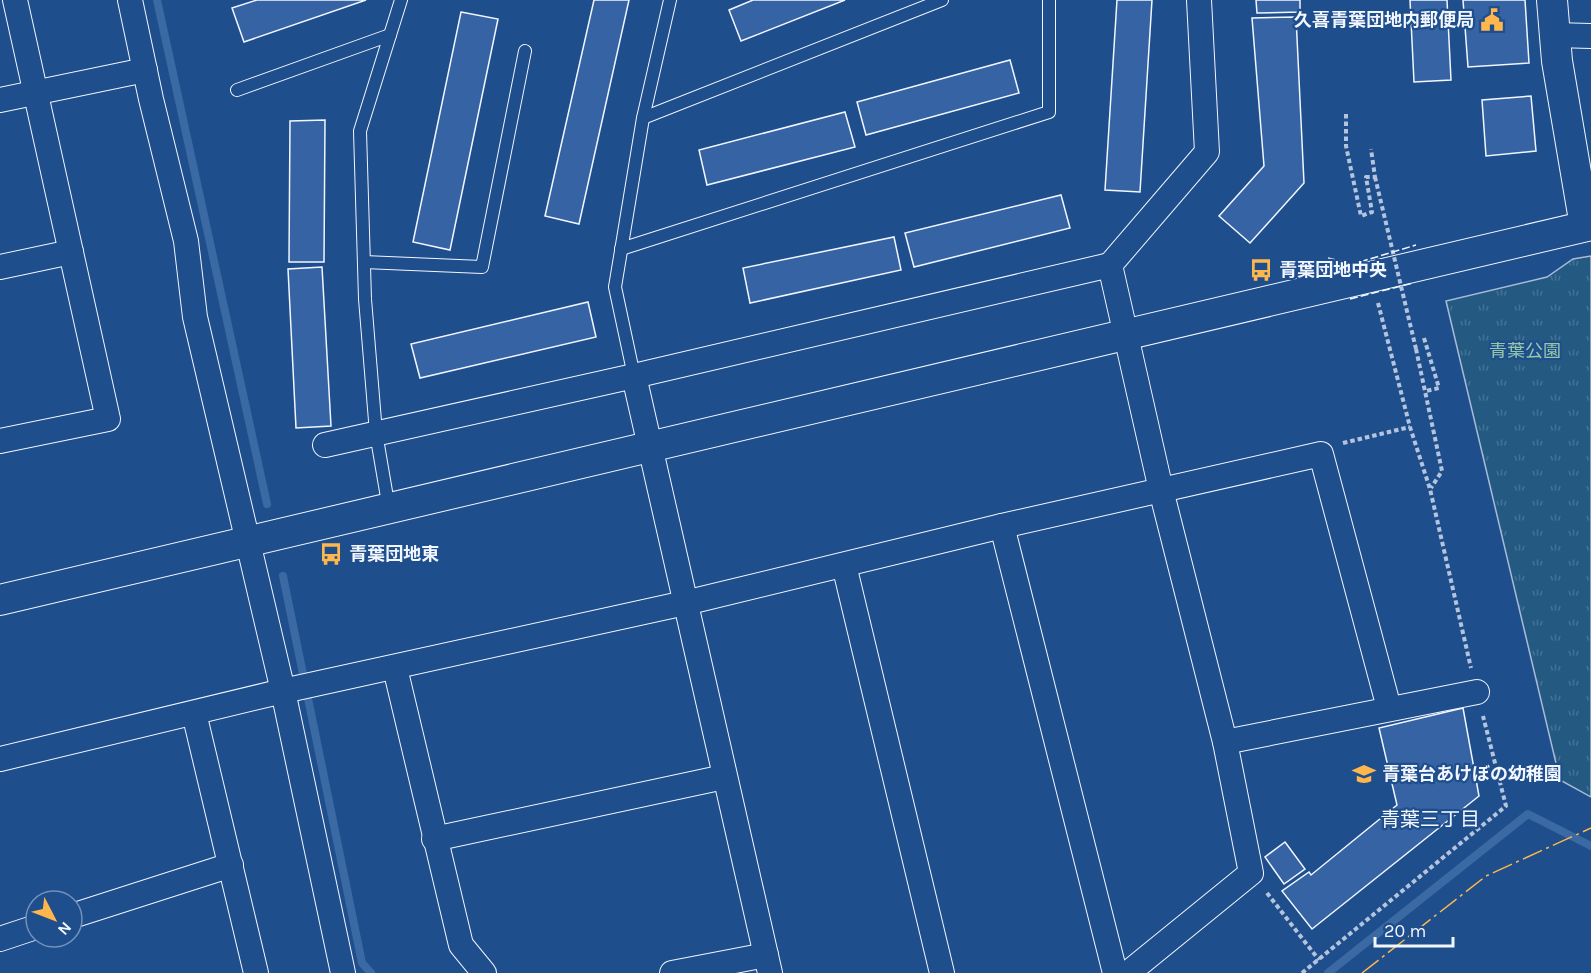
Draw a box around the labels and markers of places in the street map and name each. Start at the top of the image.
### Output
public building icon: 久喜青葉団地内郵便局 [1479,7,1505,33]
place label: 久喜青葉団地内郵便局 [1294,9,1474,31]
bus stop icon: 青葉団地中央 [1248,257,1274,283]
place label: 青葉団地中央 [1279,259,1387,281]
bus stop icon: 青葉団地東 [318,541,344,567]
place label: 青葉団地東 [349,543,439,565]
school or university icon: 青葉台あけぼの幼稚園 [1351,761,1377,787]
place label: 青葉台あけぼの幼稚園 [1382,763,1562,785]

